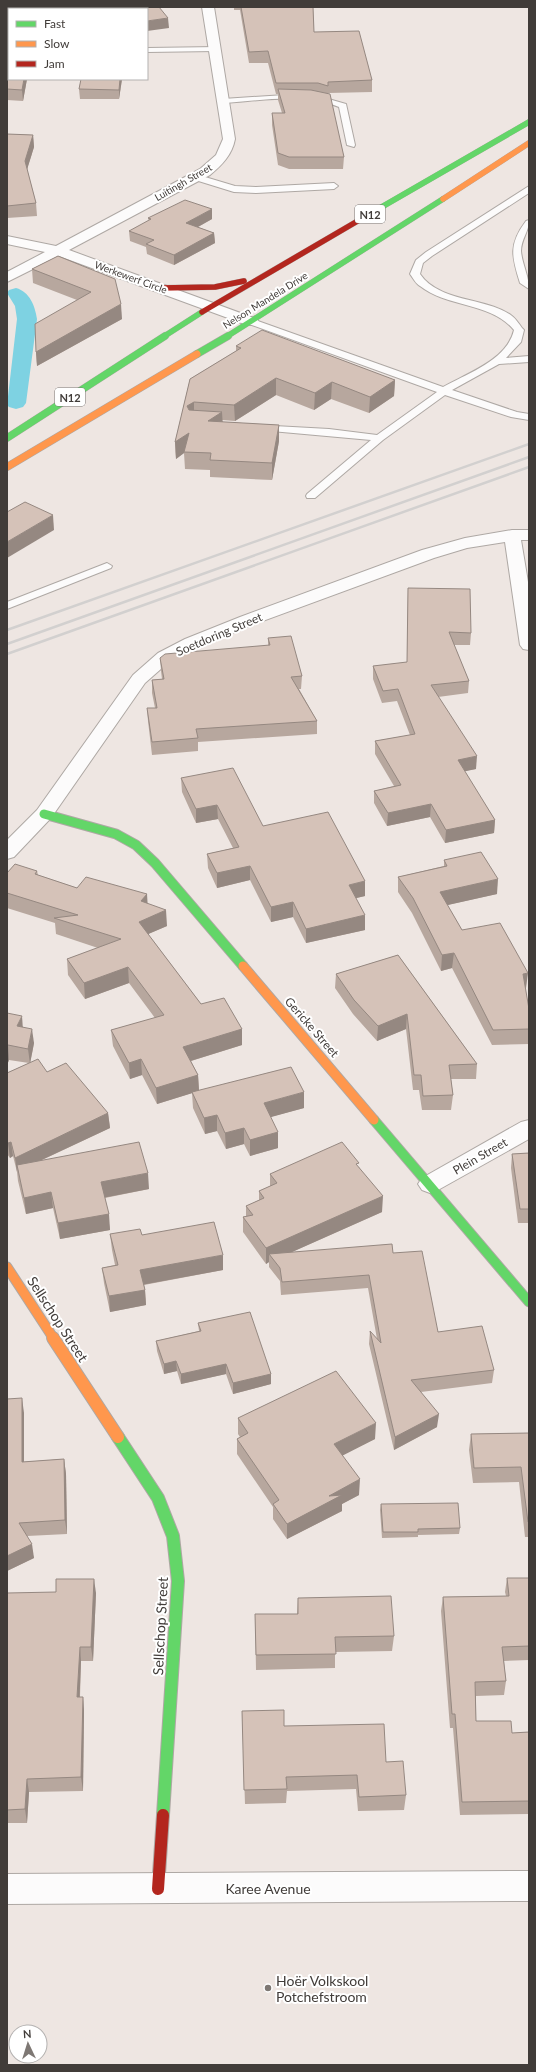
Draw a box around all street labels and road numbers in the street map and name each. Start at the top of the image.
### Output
street label: Luitingh Street [152,161,214,203]
road number: N12 [355,205,385,223]
street label: Werkewerf Circle [93,258,169,296]
street label: Nelson Mandela Drive [220,269,310,331]
road number: N12 [55,388,85,406]
street label: Soetdoring Street [174,609,265,659]
street label: Gericke Street [282,994,343,1061]
street label: Plein Street [450,1134,511,1178]
street label: Sellschop Street [24,1273,92,1365]
street label: Sellschop Street [149,1576,171,1676]
street label: Karee Avenue [225,1880,311,1897]

